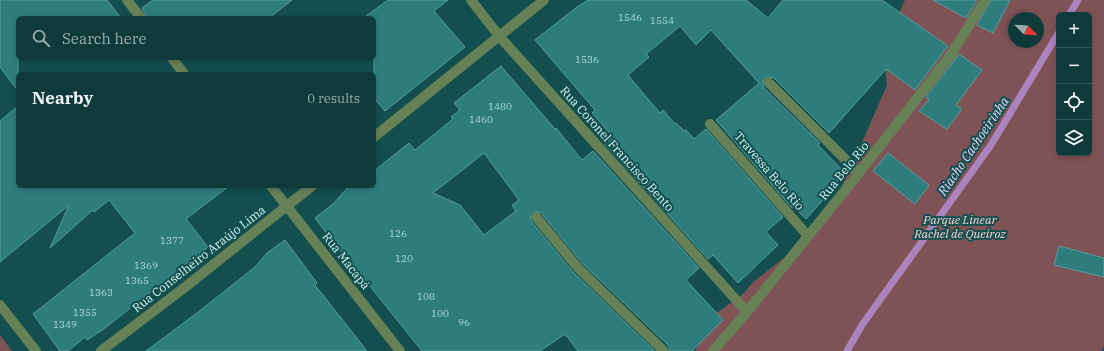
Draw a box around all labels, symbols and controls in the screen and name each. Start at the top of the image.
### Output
house number: 1546 [618,11,642,24]
north arrow [1008,12,1044,48]
map controls [1056,12,1092,156]
button: + [1056,12,1092,48]
house number: 1554 [650,14,674,27]
search box [16,16,376,60]
icon: search [30,27,52,49]
text: Search here [62,29,147,48]
button: − [1056,48,1092,84]
house number: 1536 [575,53,599,66]
street label: Rua Coronel Francisco Bento [557,83,678,214]
button: locate [1056,84,1092,120]
text: Nearby [32,87,93,109]
text: 0 results [307,90,360,107]
water label: Riacho Cachoeirinha [933,94,1013,200]
house number: 1480 [488,100,512,113]
house number: 1460 [469,113,493,126]
button: layers [1056,120,1092,156]
street label: Travessa Belo Rio [731,128,808,213]
street label: Rua Belo Rio [815,138,872,203]
street label: Rua Conselheiro Araújo Lima [129,202,269,315]
park label: Parque Linear Rachel de Queiroz [913,212,1006,241]
house number: 126 [389,227,407,240]
street label: Rua Macapá [319,229,374,293]
house number: 1377 [160,234,184,247]
house number: 120 [395,252,413,265]
house number: 1369 [134,259,158,272]
house number: 1365 [125,274,149,287]
house number: 1363 [89,286,113,299]
house number: 108 [417,290,435,303]
house number: 1355 [73,306,97,319]
house number: 100 [431,307,449,320]
house number: 96 [458,316,470,329]
house number: 1349 [53,318,77,331]

